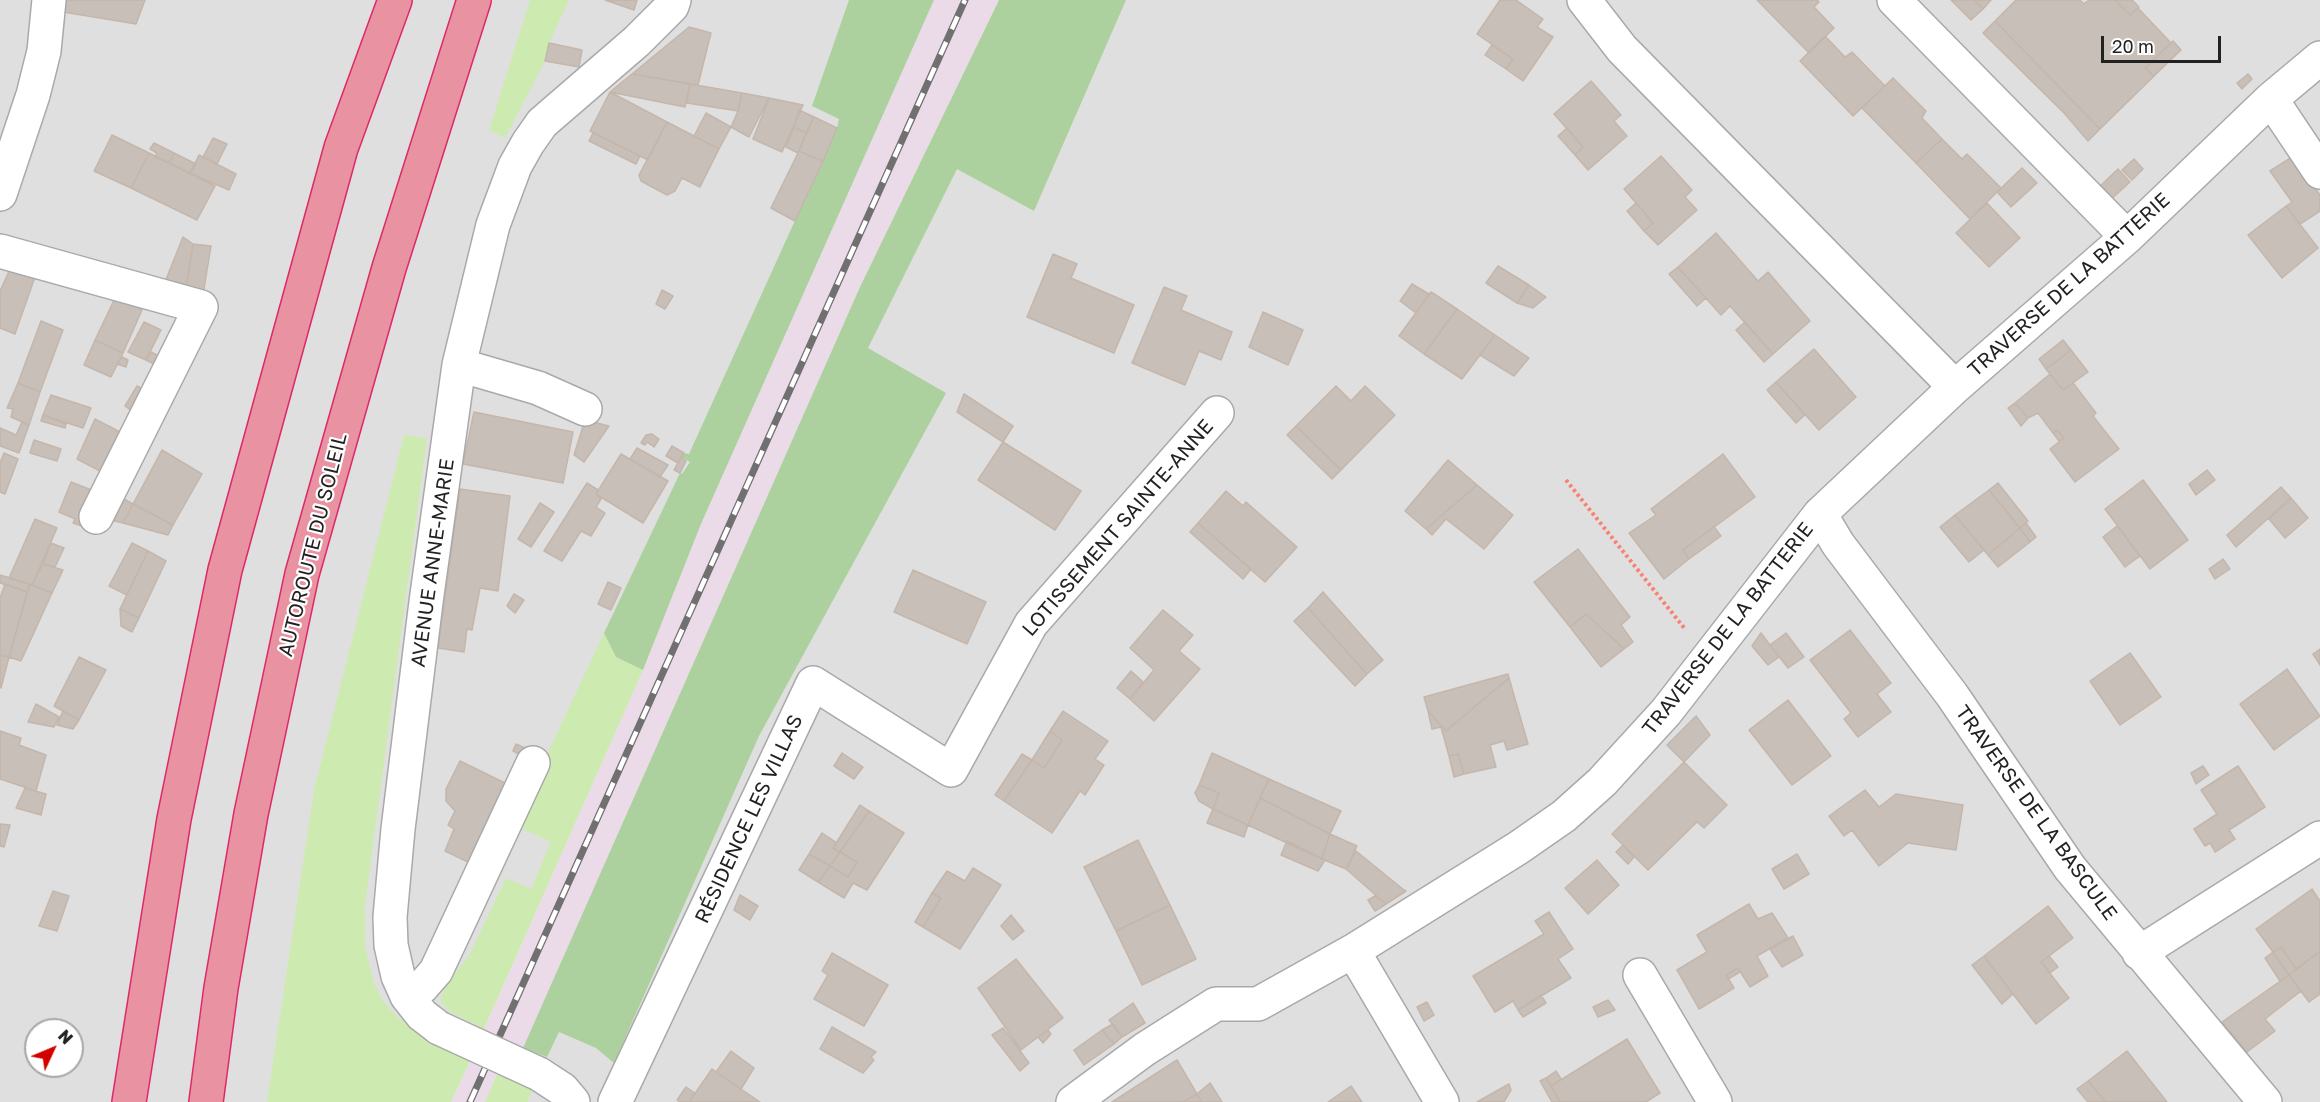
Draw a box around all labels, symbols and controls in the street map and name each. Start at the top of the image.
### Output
scale bar [2104,24,2224,62]
text: 20 m [2112,35,2154,57]
street label: TRAVERSE DE LA BATTERIE [1963,188,2175,382]
street label: LOTISSEMENT SAINTE-ANNE [1017,415,1219,641]
street label: AUTOROUTE DU SOLEIL [274,431,352,659]
street label: AVENUE ANNE-MARIE [406,457,460,669]
street label: TRAVERSE DE LA BATTERIE [1638,518,1818,740]
street label: TRAVERSE DE LA BASCULE [1950,701,2122,925]
street label: RÉSIDENCE LES VILLAS [690,711,808,927]
north arrow [24,1018,84,1078]
text: N [54,1026,77,1048]

